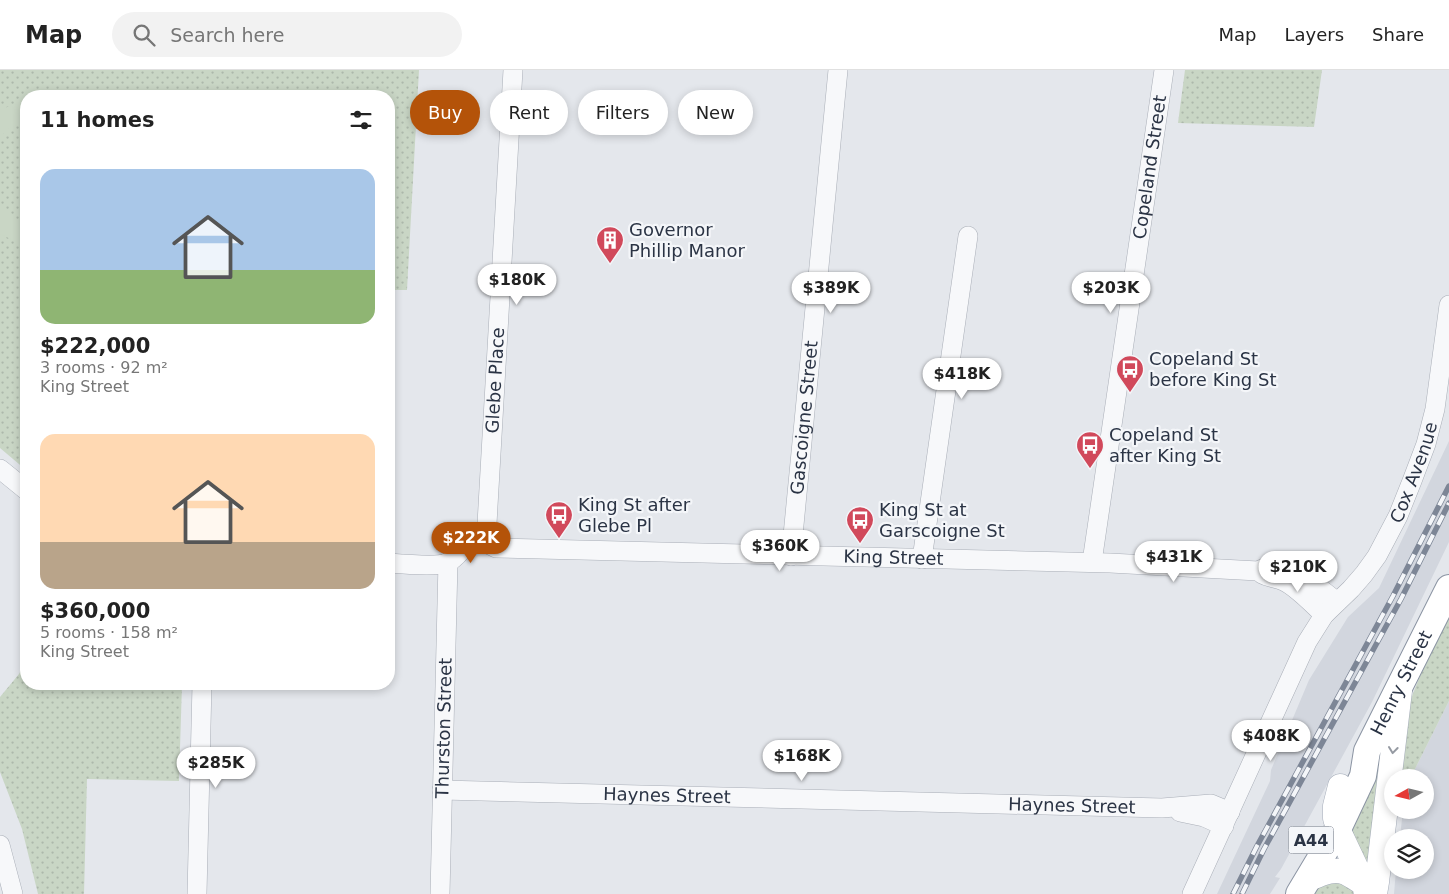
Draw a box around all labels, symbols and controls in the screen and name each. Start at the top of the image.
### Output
search box [112,12,462,57]
text: Map [25,21,82,49]
icon: search [130,21,158,49]
text: Search here [170,24,284,46]
text: Map [1218,24,1256,45]
text: Layers [1284,24,1344,45]
text: Share [1372,24,1424,45]
chip: Buy [410,90,480,135]
chip: Rent [490,90,568,135]
chip: Filters [578,90,668,135]
chip: New [678,90,753,135]
street label: Copeland Street [1128,94,1170,241]
icon: filters [347,106,375,134]
text: 11 homes [40,108,155,132]
icon: home [163,202,253,292]
place label: Governor Phillip Manor [629,219,745,261]
building icon: Governor Phillip Manor [595,225,625,264]
pin: $180K [482,264,552,306]
text: $180K [489,270,545,289]
pin: $389K [796,272,866,314]
pin: $203K [1076,272,1146,314]
text: $389K [803,278,859,297]
text: $203K [1083,278,1139,297]
street label: Glebe Place [481,327,508,434]
text: $222,000 [40,334,150,358]
street label: Gascoigne Street [786,340,822,496]
place label: Copeland St before King St [1149,348,1277,390]
bus stop icon: Copeland St before King St [1115,354,1145,393]
text: 3 rooms · 92 m² [40,358,168,377]
pin: $418K [927,358,997,400]
text: $418K [934,364,990,383]
text: King Street [40,377,129,396]
street label: Cox Avenue [1385,420,1441,527]
place label: Copeland St after King St [1109,424,1221,466]
bus stop icon: Copeland St after King St [1075,430,1105,469]
icon: home [163,467,253,557]
place label: King St after Glebe Pl [578,494,691,536]
place label: King St at Garscoigne St [879,499,1005,541]
bus stop icon: King St after Glebe Pl [544,500,574,539]
bus stop icon: King St at Garscoigne St [845,505,875,544]
pin: $222K [436,522,506,564]
text: $222K [443,528,499,547]
pin: $360K [745,530,815,572]
text: $360K [752,536,808,555]
pin: $431K [1139,540,1209,583]
street label: King Street [843,545,944,569]
text: $431K [1146,547,1202,566]
pin: $210K [1263,550,1333,593]
text: $210K [1270,557,1326,576]
text: $360,000 [40,599,150,623]
text: 5 rooms · 158 m² [40,623,178,642]
street label: Henry Street [1366,627,1436,739]
text: King Street [40,642,129,661]
street label: Thurston Street [431,657,456,800]
pin: $408K [1236,720,1306,762]
text: $408K [1243,726,1299,745]
pin: $168K [767,740,837,782]
pin: $285K [181,746,251,789]
text: $168K [774,746,830,765]
one-way arrow [1388,746,1399,754]
text: $285K [188,753,244,772]
north arrow [1384,769,1434,819]
map controls [1384,769,1434,879]
street label: Haynes Street [603,783,731,807]
street label: Haynes Street [1008,793,1136,817]
road number: A44 [1288,826,1334,854]
button: layers [1384,829,1434,879]

